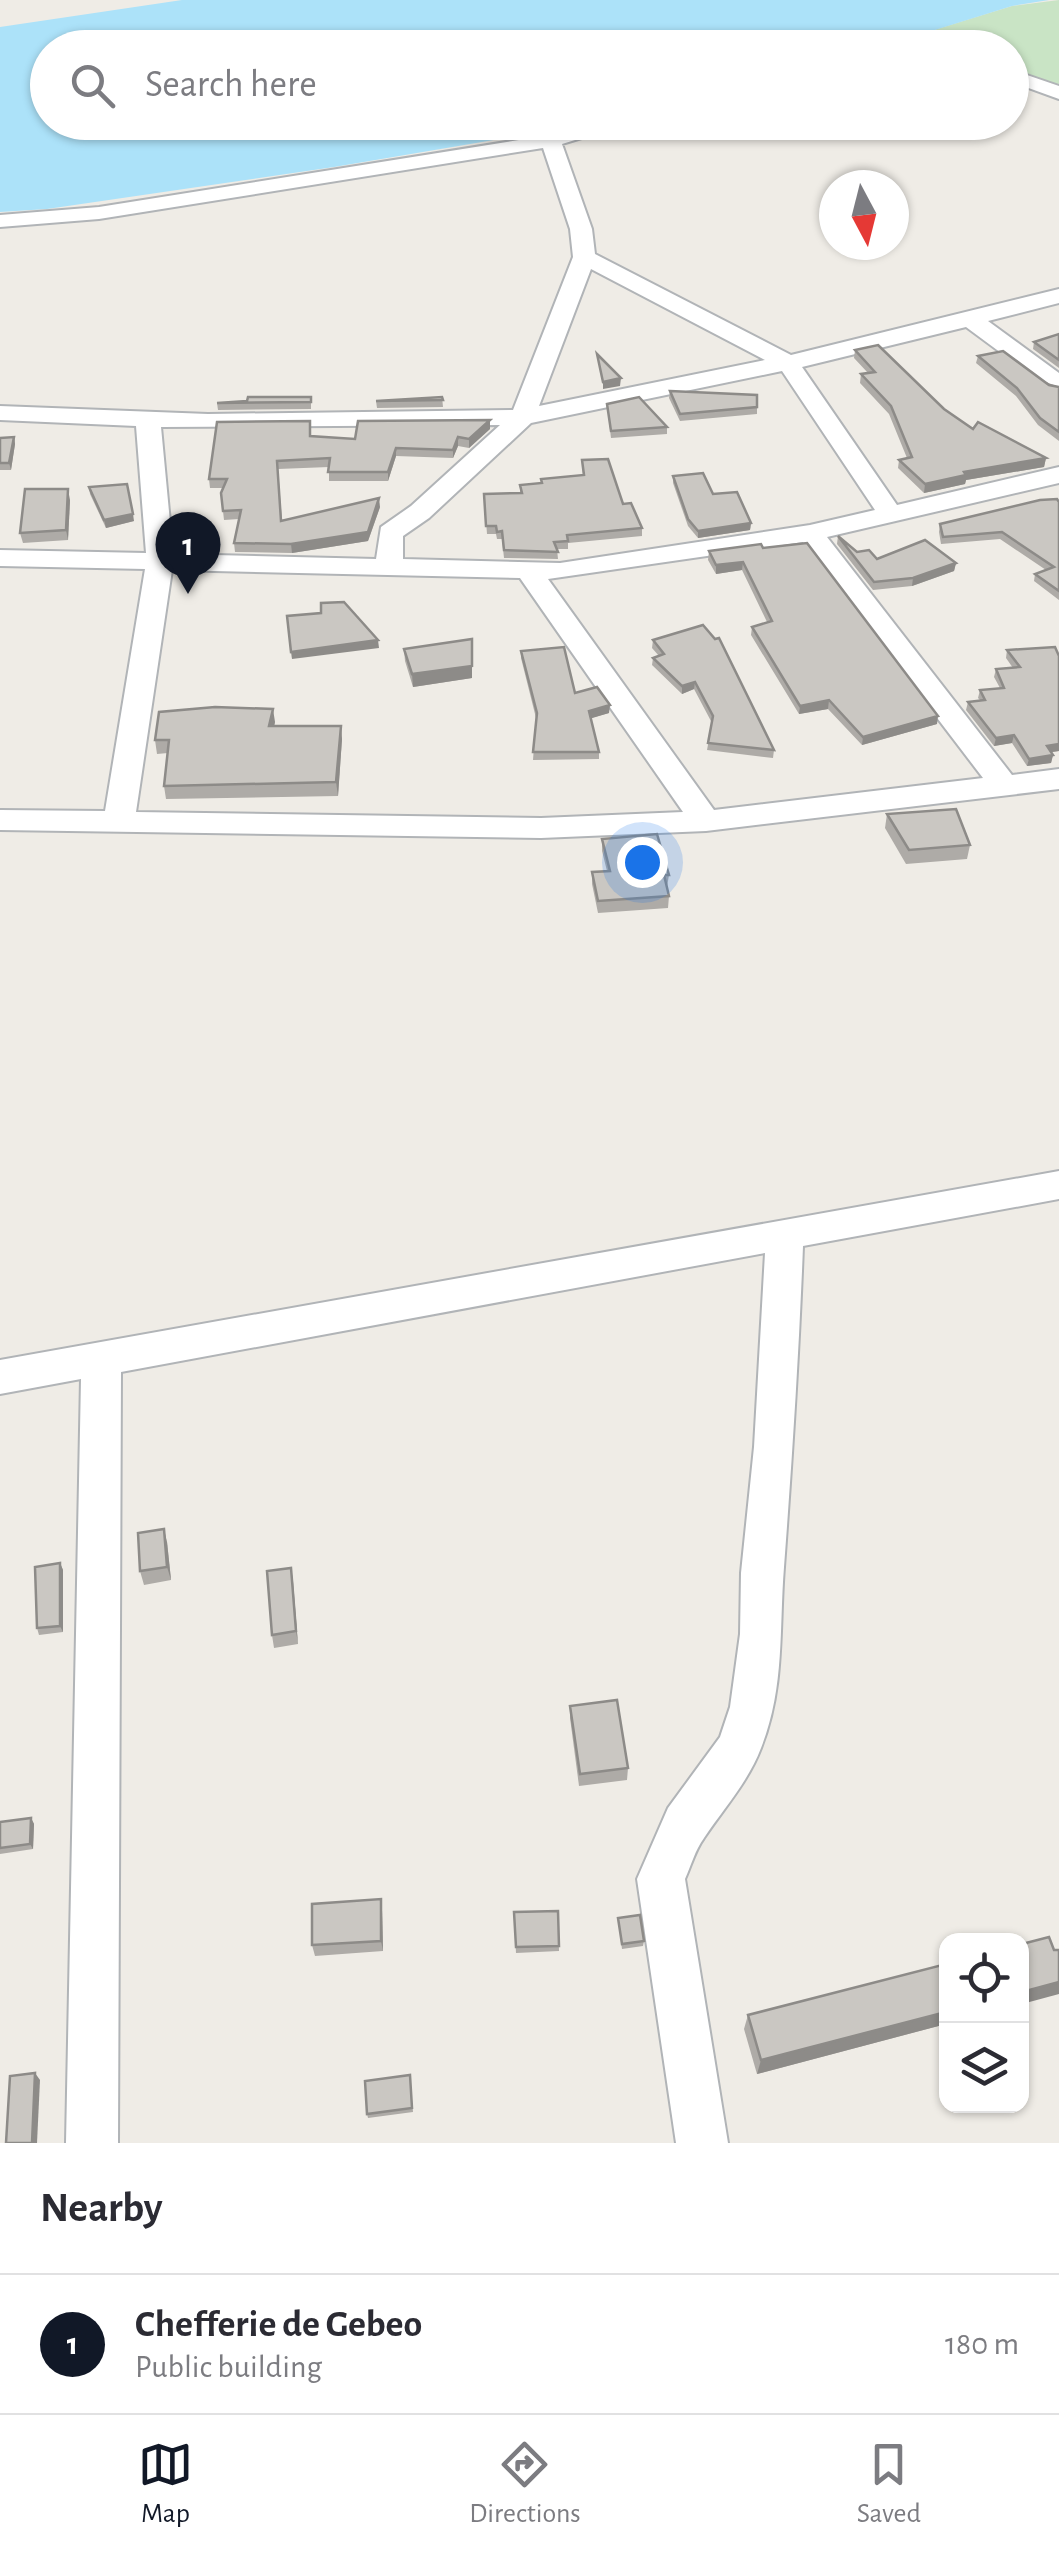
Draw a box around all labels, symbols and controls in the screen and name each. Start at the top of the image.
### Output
search box [30,30,1029,140]
icon: search [65,58,120,113]
text: Search here [145,66,317,104]
north arrow [819,170,909,260]
pin: 1 [156,512,220,594]
your location [617,837,668,888]
map controls [939,1933,1029,2113]
button: locate [939,1933,1029,2023]
button: layers [939,2023,1029,2113]
text: Nearby [40,2187,163,2229]
text: Chefferie de Gebeo [135,2306,422,2344]
text: 1 [67,2328,78,2360]
text: 180 m [945,2328,1019,2360]
text: Public building [135,2351,322,2383]
tab: Map [138,2437,193,2531]
tab: Directions [469,2437,581,2531]
tab: Saved [857,2437,921,2531]

